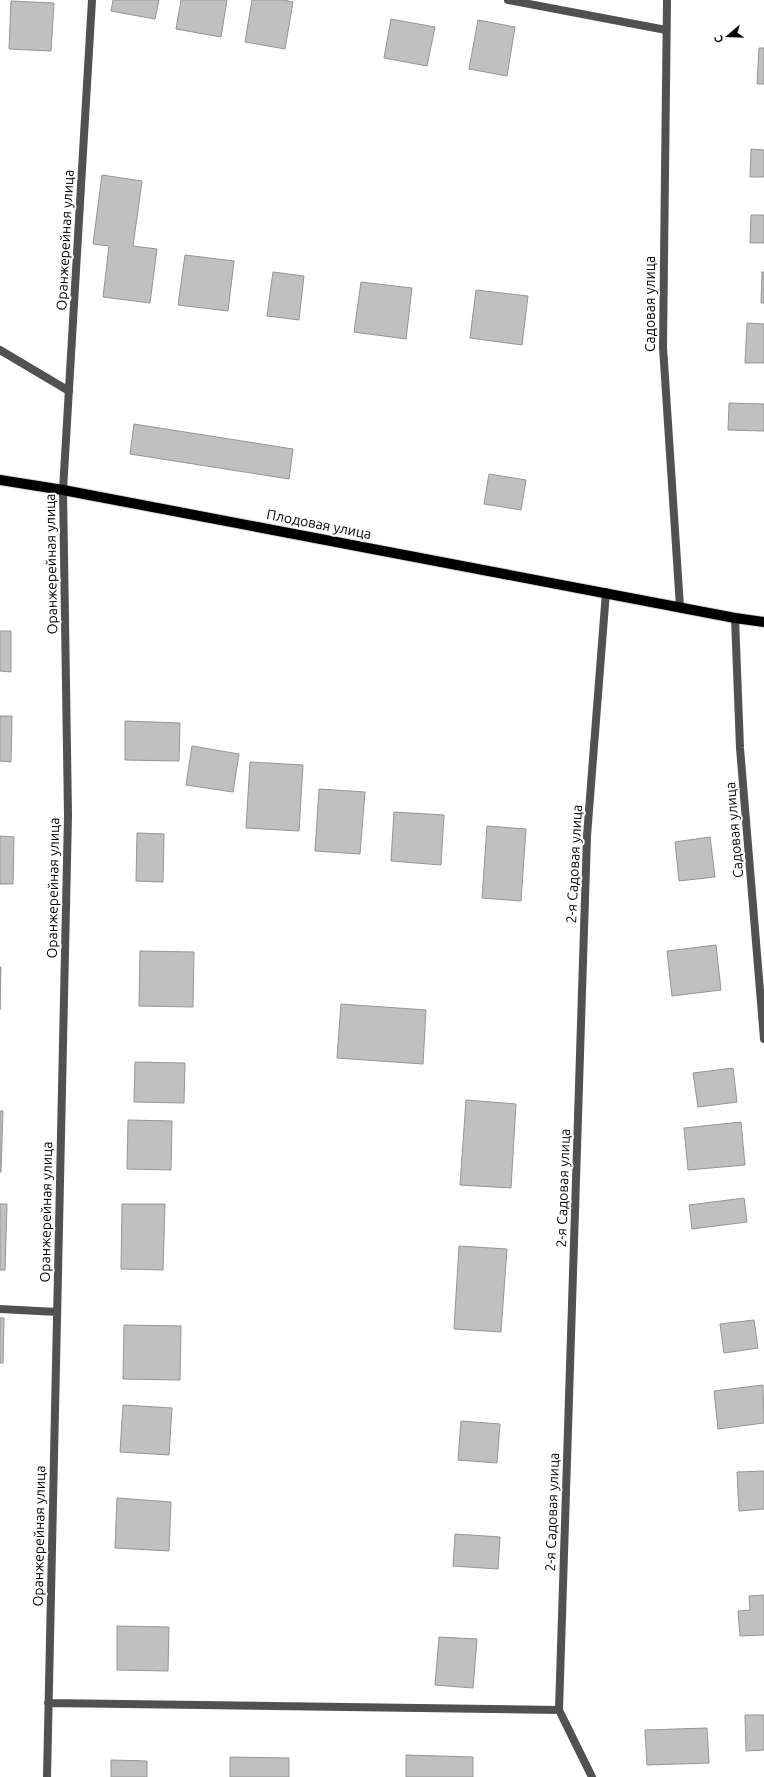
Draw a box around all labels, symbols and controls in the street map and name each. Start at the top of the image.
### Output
north arrow [708,16,748,56]
text: С [712,34,725,45]
street label: Оранжерейная улица [53,169,77,311]
street label: Садовая улица [642,256,658,352]
street label: Оранжерейная улица [42,493,60,635]
street label: Плодовая улица [265,506,373,542]
street label: Садовая улица [722,781,746,879]
street label: 2-я Садовая улица [563,804,585,924]
street label: Оранжерейная улица [44,817,62,959]
street label: 2-я Садовая улица [553,1128,573,1248]
street label: Оранжерейная улица [37,1141,55,1283]
street label: 2-я Садовая улица [542,1452,562,1572]
street label: Оранжерейная улица [30,1465,48,1607]

